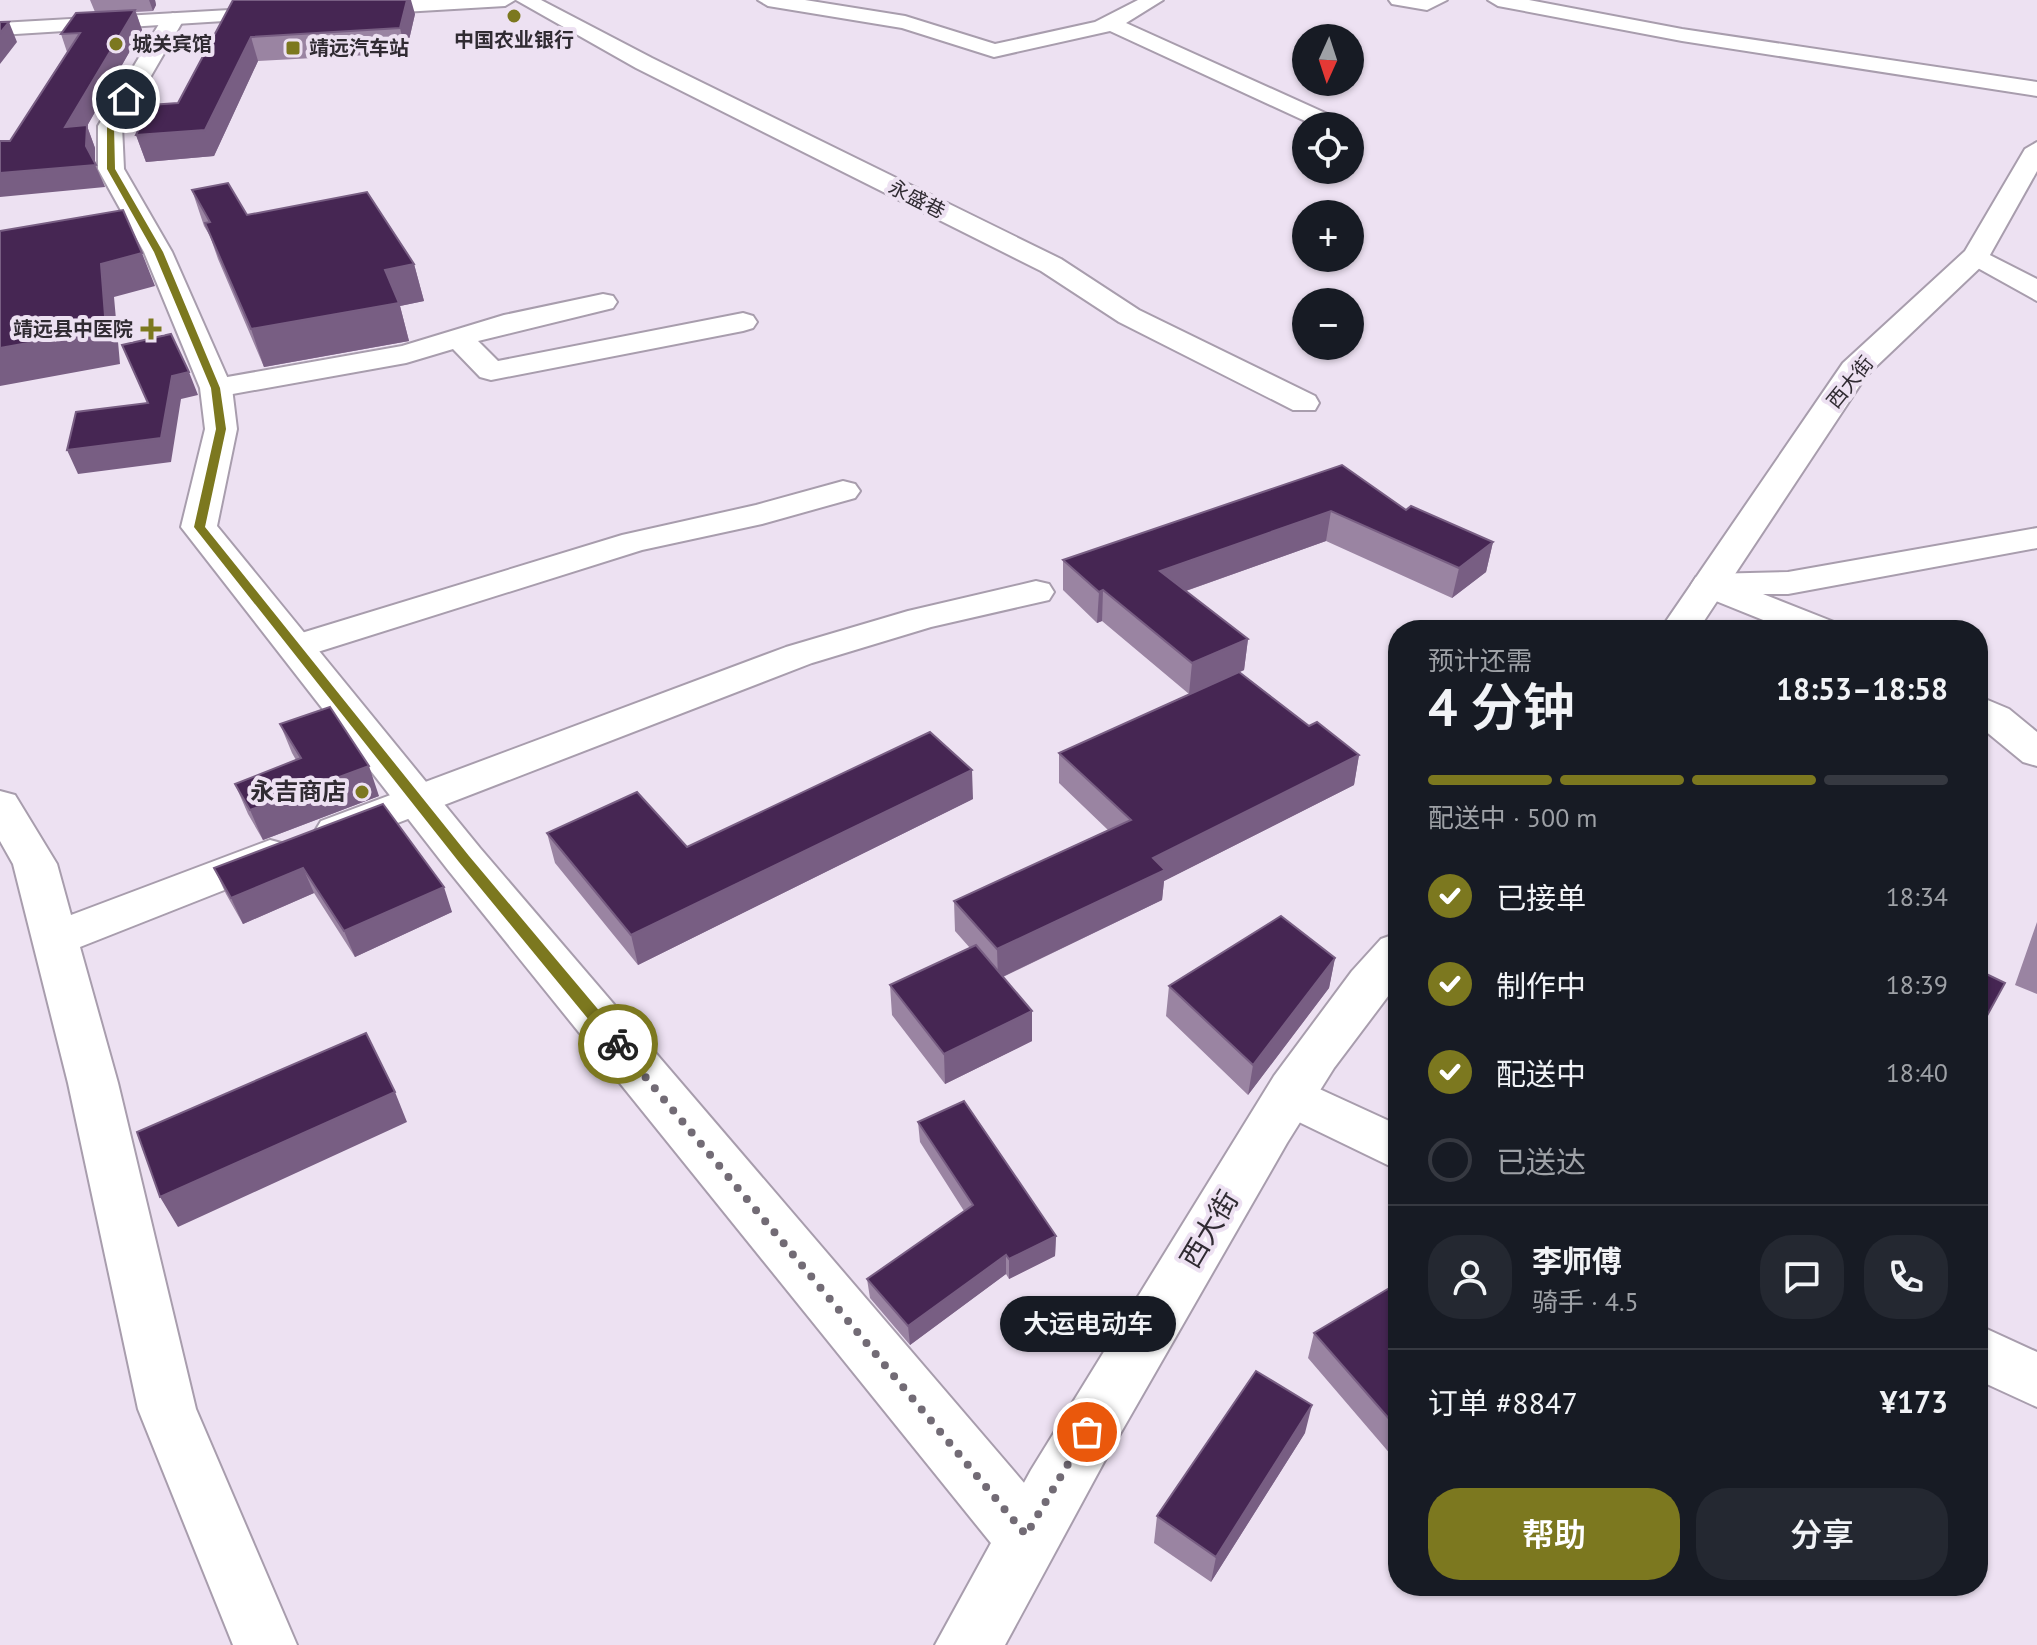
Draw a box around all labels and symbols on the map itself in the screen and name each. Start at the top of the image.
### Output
marker: 中国农业银行 [505,7,523,25]
north arrow [1292,24,1364,96]
place label: 中国农业银行 [454,27,574,53]
place label: 城关宾馆 [132,31,212,57]
marker: 城关宾馆 [107,35,125,53]
place label: 靖远汽车站 [309,35,409,61]
marker: 靖远汽车站 [284,39,302,57]
pin [92,65,160,133]
street label: 永盛巷 [884,174,950,224]
place label: 靖远县中医院 [13,316,133,342]
marker: 靖远县中医院 [140,318,162,340]
street label: 西大街 [1821,351,1879,413]
place label: 永吉商店 [250,776,346,807]
marker: 永吉商店 [353,783,371,801]
courier [578,1004,658,1084]
street label: 西大街 [1171,1183,1246,1274]
callout: 大运电动车 [999,1296,1175,1352]
pin [1053,1398,1121,1466]

